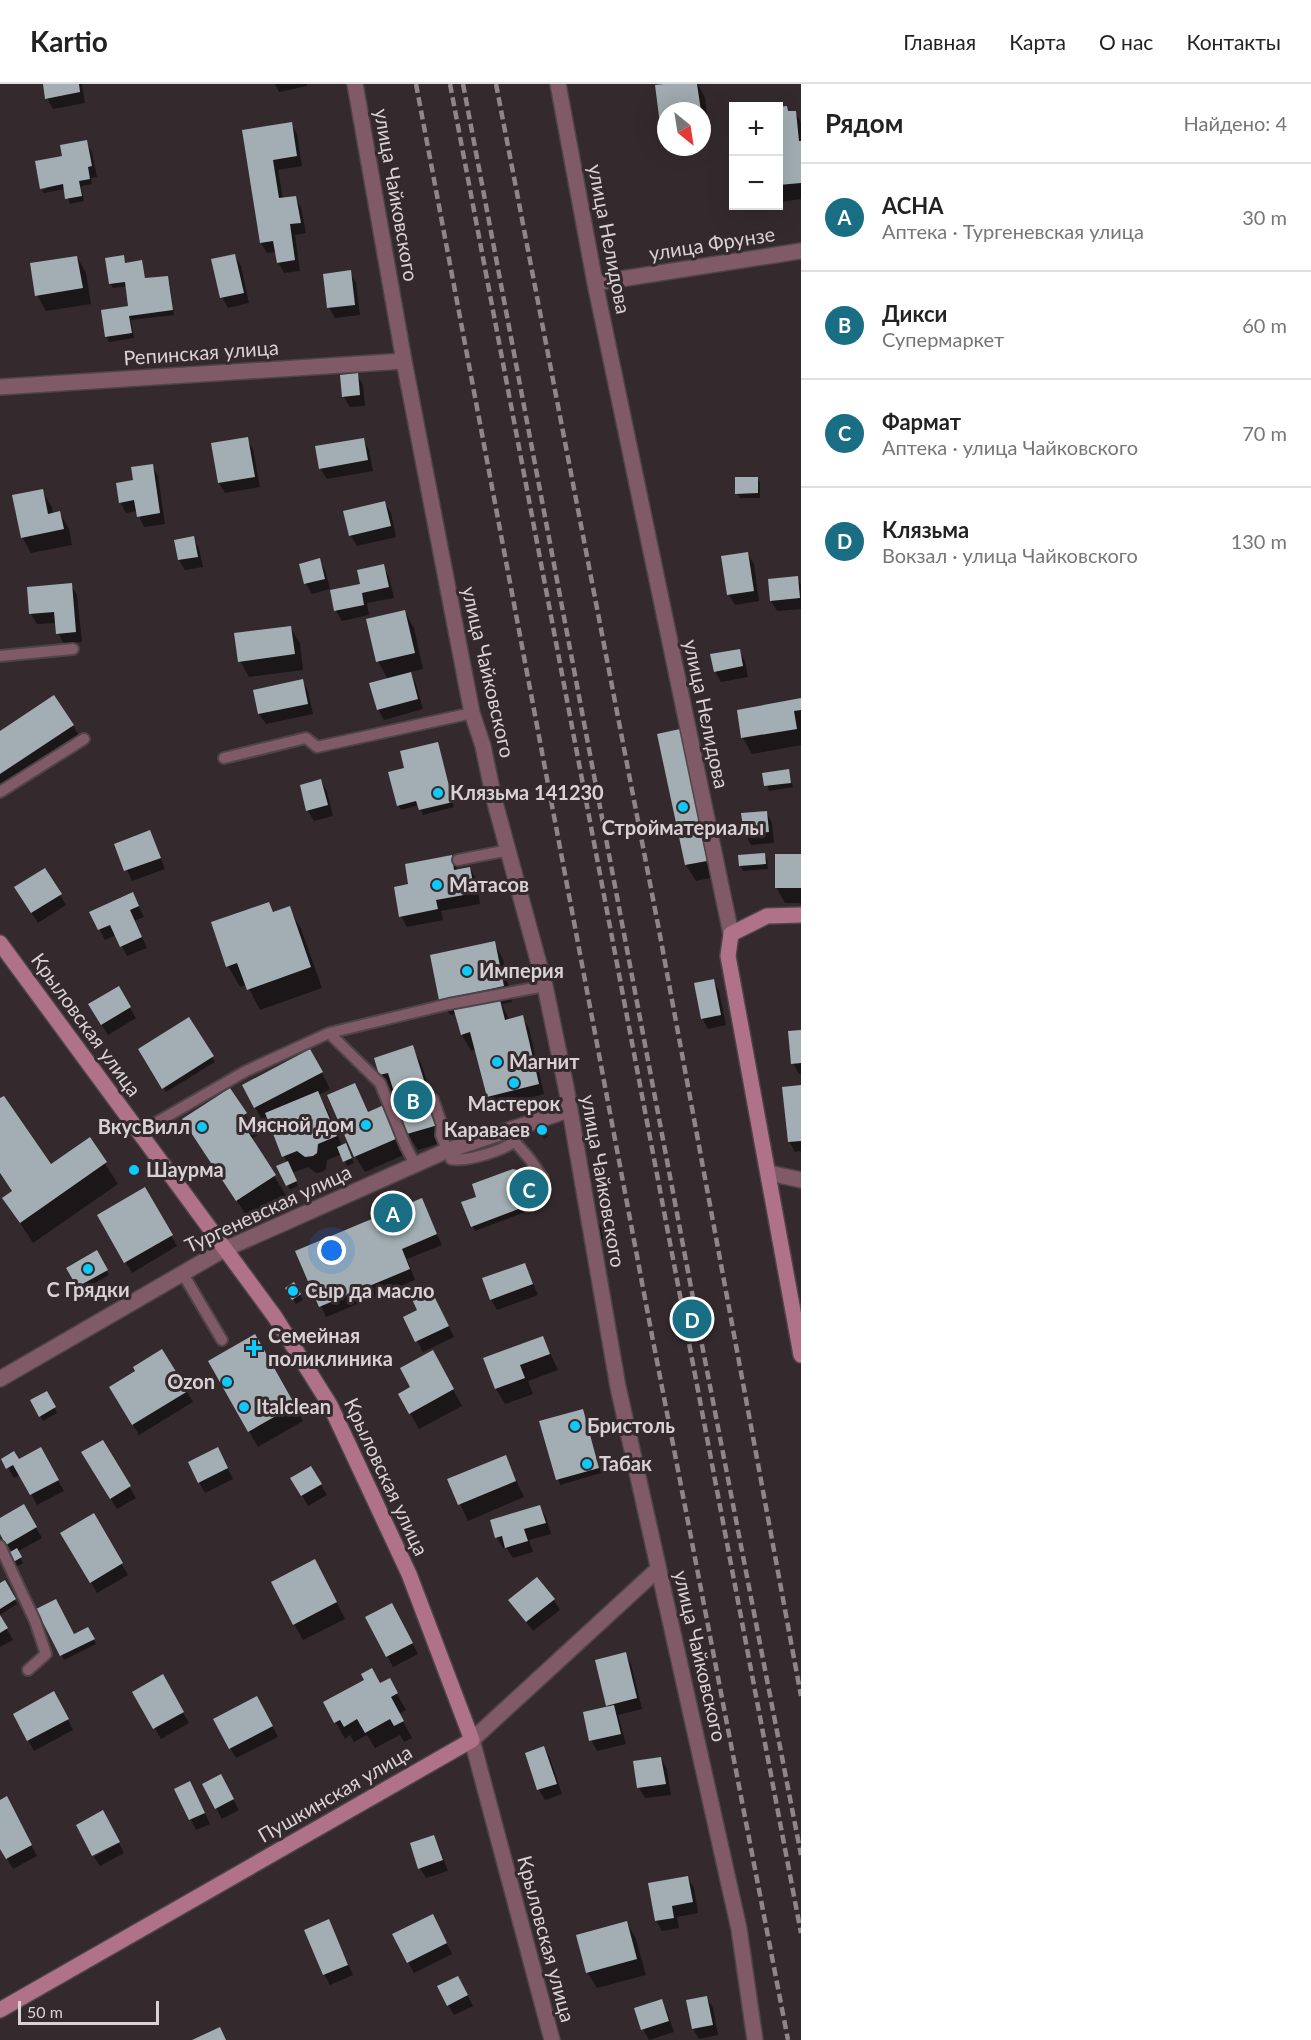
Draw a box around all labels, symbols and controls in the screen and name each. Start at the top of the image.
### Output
text: Kartio [30,24,108,58]
text: Главная [903,29,976,54]
text: Карта [1009,29,1066,54]
text: О нас [1099,29,1153,54]
text: Контакты [1186,29,1281,54]
north arrow [657,102,711,156]
map controls [729,102,783,210]
button: + [729,102,783,156]
street label: улица Чайковского [370,106,424,283]
text: Рядом [825,107,903,139]
text: Найдено: 4 [1184,111,1287,135]
button: − [729,156,783,210]
street label: улица Нелидова [584,162,636,316]
text: АСНА [882,192,944,219]
text: A [838,205,851,229]
text: 30 m [1242,205,1287,229]
text: Аптека · Тургеневская улица [882,219,1144,243]
street label: улица Фрунзе [647,221,777,265]
text: Дикси [882,300,947,327]
text: B [838,313,851,337]
text: 60 m [1242,313,1287,337]
text: Супермаркет [882,327,1004,351]
street label: Репинская улица [123,335,279,369]
text: Фармат [882,408,961,435]
text: C [838,421,851,445]
text: 70 m [1242,421,1287,445]
text: Аптека · улица Чайковского [882,435,1138,459]
text: Клязьма [882,516,969,543]
text: D [837,529,852,553]
text: 130 m [1231,529,1287,553]
text: Вокзал · улица Чайковского [882,543,1138,567]
street label: улица Чайковского [458,584,520,760]
street label: улица Нелидова [679,637,735,791]
place label: Клязьма 141230 [450,780,604,804]
marker: Клязьма 141230 [431,786,445,800]
marker: Стройматериалы [676,800,690,814]
place label: Стройматериалы [602,815,764,839]
place label: Матасов [449,872,529,896]
marker: Матасов [430,878,444,892]
street label: Крыловская улица [27,948,147,1101]
place label: Империя [479,958,564,982]
marker: Империя [460,964,474,978]
place label: Магнит [509,1049,580,1073]
marker: Магнит [490,1055,504,1069]
marker: Мастерок [507,1076,521,1090]
pin: B [394,1078,432,1122]
place label: Мастерок [468,1091,561,1115]
street label: улица Чайковского [577,1092,631,1269]
place label: Мясной дом [238,1112,354,1136]
place label: ВкусВилл [98,1114,190,1138]
place label: Караваев [444,1117,530,1141]
marker: Мясной дом [359,1118,373,1132]
marker: ВкусВилл [195,1120,209,1134]
marker: Караваев [535,1123,549,1137]
place label: Шаурма [146,1157,224,1181]
street label: Тургеневская улица [180,1159,355,1257]
marker: Шаурма [127,1163,141,1177]
pin: C [510,1166,548,1212]
pin: A [374,1190,412,1236]
your location [317,1236,346,1265]
marker: С Грядки [81,1262,95,1276]
place label: С Грядки [46,1277,130,1301]
place label: Сыр да масло [305,1278,435,1302]
marker: Сыр да масло [286,1284,300,1298]
pin: D [672,1296,712,1342]
place label: Семейная поликлиника [268,1323,393,1370]
marker: Семейная поликлиника [245,1339,263,1357]
place label: Ozon [167,1369,215,1393]
marker: Ozon [220,1375,234,1389]
place label: Italclean [256,1394,331,1418]
street label: Крыловская улица [340,1394,434,1559]
marker: Italclean [237,1400,251,1414]
place label: Бристоль [587,1413,675,1437]
marker: Бристоль [568,1419,582,1433]
place label: Табак [599,1451,652,1475]
marker: Табак [580,1457,594,1471]
street label: улица Чайковского [670,1568,732,1744]
street label: Пушкинская улица [253,1739,416,1847]
street label: Крыловская улица [513,1853,581,2025]
scale bar [18,1998,159,2026]
text: 50 m [27,2002,63,2021]

